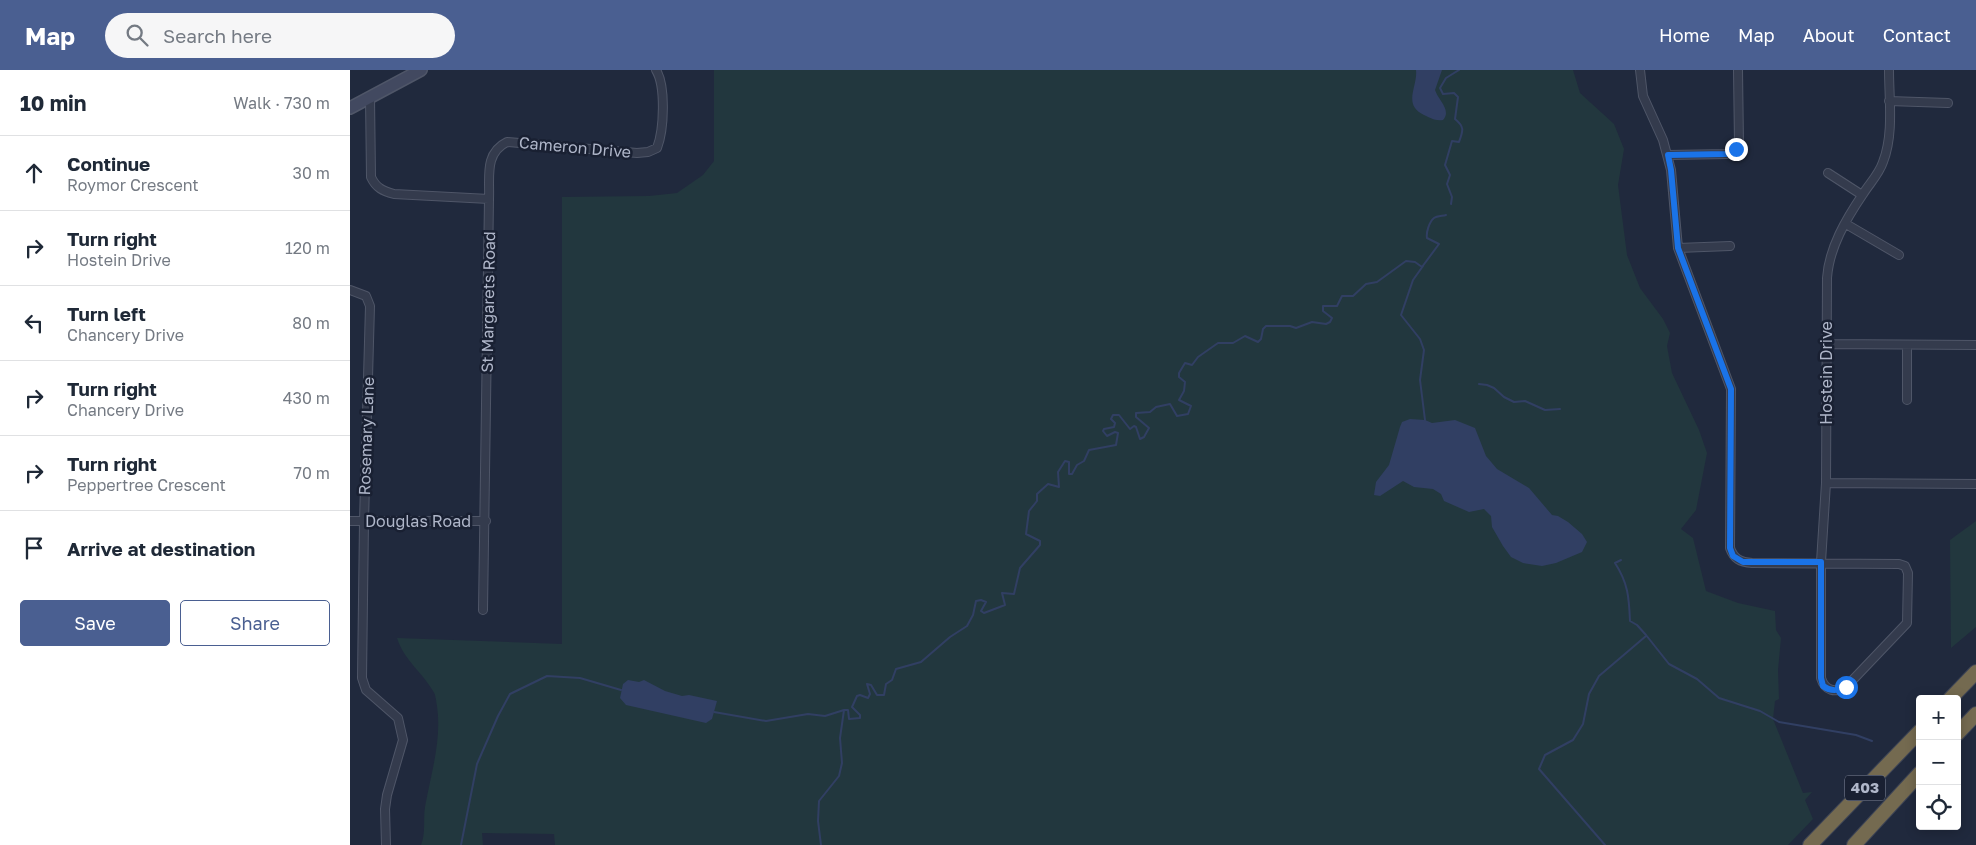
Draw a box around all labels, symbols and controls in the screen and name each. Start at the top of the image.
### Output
search box [105,13,455,58]
text: Map [25,21,75,50]
icon: search [123,21,151,49]
text: Search here [163,24,272,47]
text: Home [1659,24,1710,46]
text: Map [1738,24,1775,46]
text: About [1803,24,1855,46]
text: Contact [1883,24,1951,46]
text: 10 min [20,90,87,116]
text: Walk · 730 m [233,93,330,113]
street label: Cameron Drive [518,132,632,162]
route end [1725,138,1748,161]
text: Continue [67,152,150,175]
icon: ahead [20,159,48,187]
text: 30 m [293,163,330,183]
text: Roymor Crescent [67,175,199,195]
text: Turn right [67,227,157,250]
street label: St Margarets Road [477,231,499,373]
icon: right [20,234,48,262]
text: 120 m [285,238,330,258]
text: Hostein Drive [67,250,171,270]
text: Turn left [67,302,146,325]
icon: left [20,309,48,337]
text: 80 m [292,313,330,333]
street label: Hostein Drive [1816,321,1836,425]
text: Chancery Drive [67,325,184,345]
street label: Rosemary Lane [354,376,378,496]
text: Turn right [67,377,157,400]
icon: right [20,384,48,412]
text: 430 m [283,388,330,408]
text: Chancery Drive [67,400,184,420]
text: Turn right [67,452,157,475]
icon: right [20,459,48,487]
text: 70 m [293,463,330,483]
text: Peppertree Crescent [67,475,226,495]
street label: Douglas Road [365,511,471,531]
icon: arrive [20,534,48,562]
text: Arrive at destination [67,537,255,560]
button: Save [20,600,170,646]
button: Share [180,600,330,646]
route start [1835,676,1858,699]
map controls [1916,695,1961,830]
button: + [1916,695,1961,740]
button: − [1916,740,1961,785]
road number: 403 [1845,776,1885,800]
button: locate [1916,785,1961,830]

